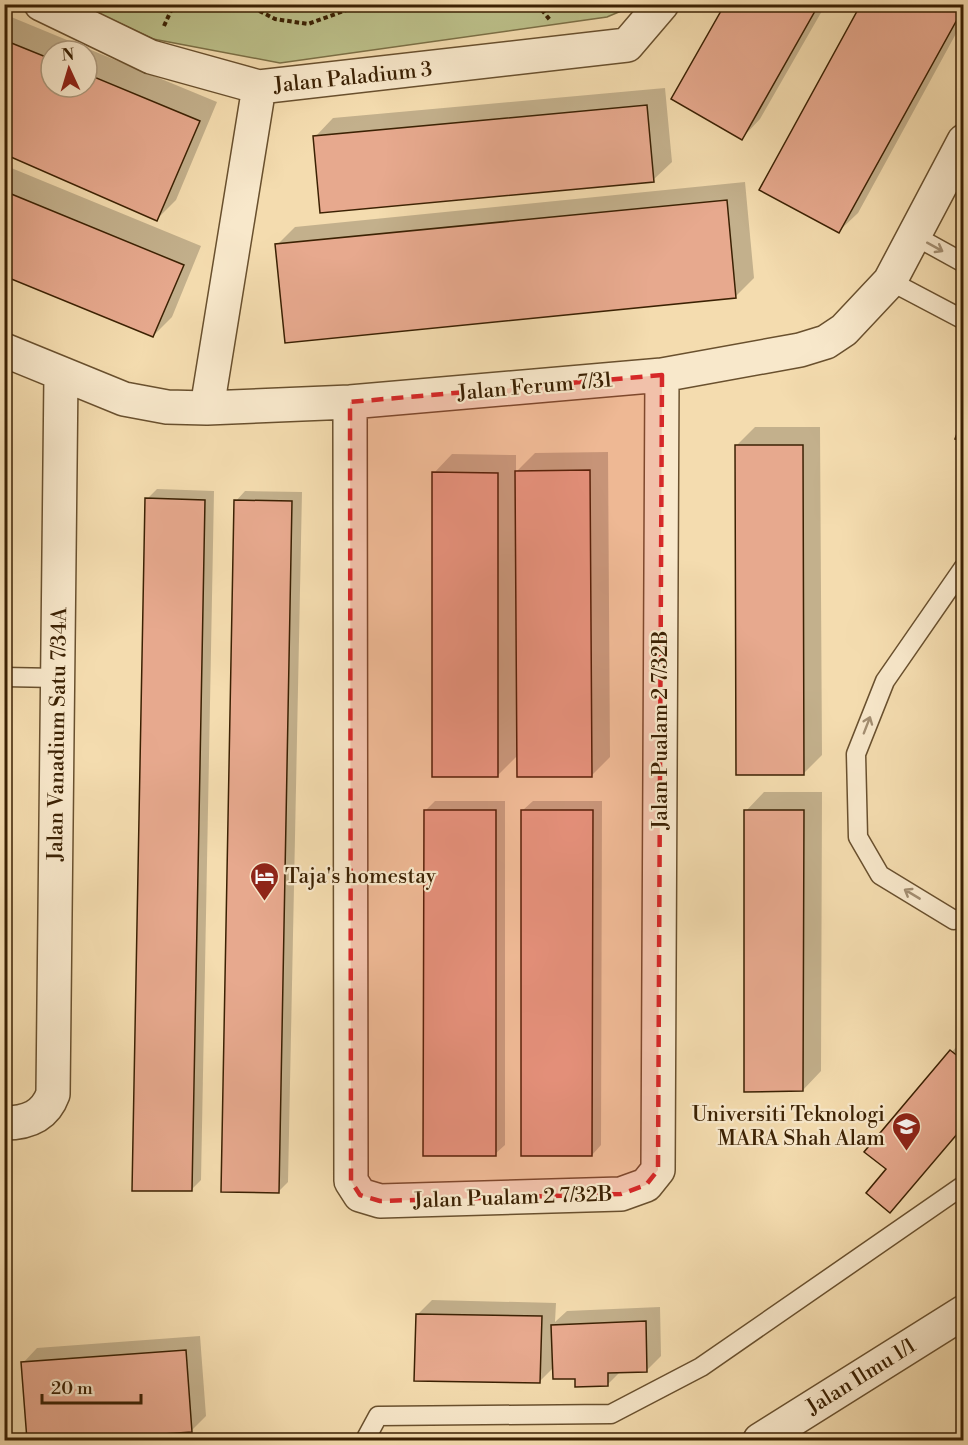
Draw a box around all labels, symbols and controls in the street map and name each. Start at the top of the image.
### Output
north arrow [39,39,99,99]
text: N [61,45,75,65]
street label: Jalan Paladium 3 [272,57,434,99]
one-way arrow [926,242,944,253]
street label: Jalan Ferum 7/31 [456,367,614,407]
street label: Jalan Vanadium Satu 7/34A [43,606,73,862]
street label: Jalan Pualam 2 7/32B [648,630,674,831]
one-way arrow [862,717,873,735]
hotel icon: Taja's homestay [248,860,280,902]
place label: Taja's homestay [285,864,437,890]
one-way arrow [904,888,921,900]
place label: Universiti Teknologi MARA Shah Alam [692,1102,885,1152]
school or university icon: Universiti Teknologi MARA Shah Alam [890,1110,922,1152]
street label: Jalan Pualam 2 7/32B [412,1182,613,1215]
street label: Jalan Ilmu 1/1 [801,1333,921,1421]
scale bar [42,1367,141,1405]
text: 20 m [51,1377,93,1400]

